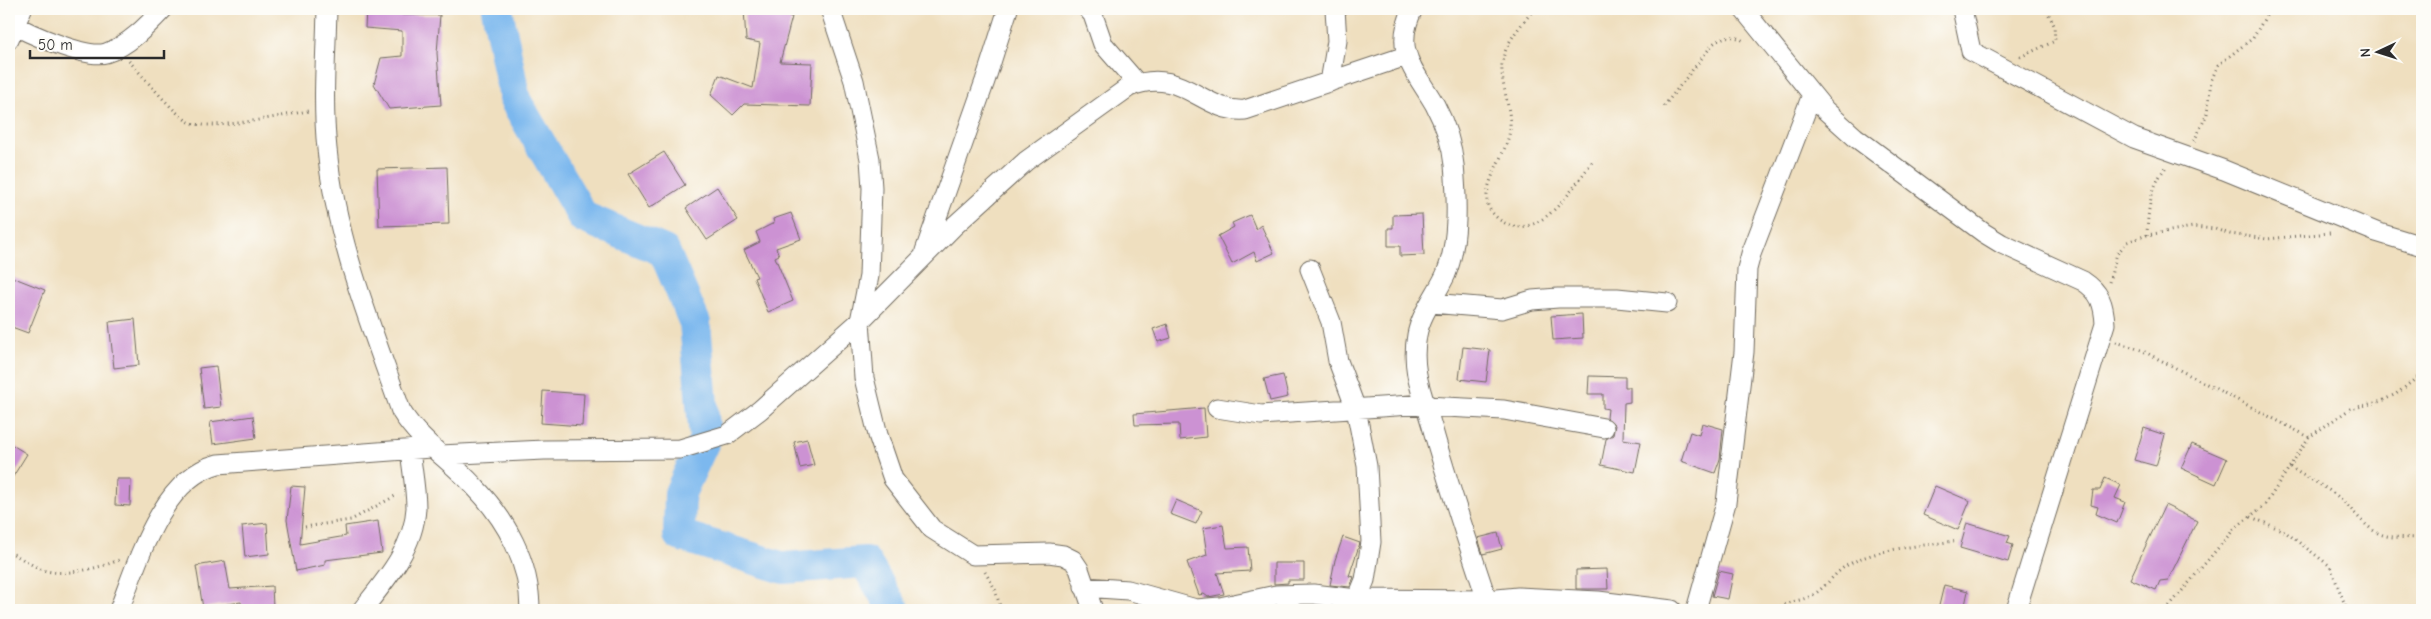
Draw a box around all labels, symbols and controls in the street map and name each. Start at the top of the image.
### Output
scale bar [30,28,164,60]
north arrow [2354,28,2404,78]
text: 50 m [38,36,73,54]
text: N [2357,48,2374,58]

